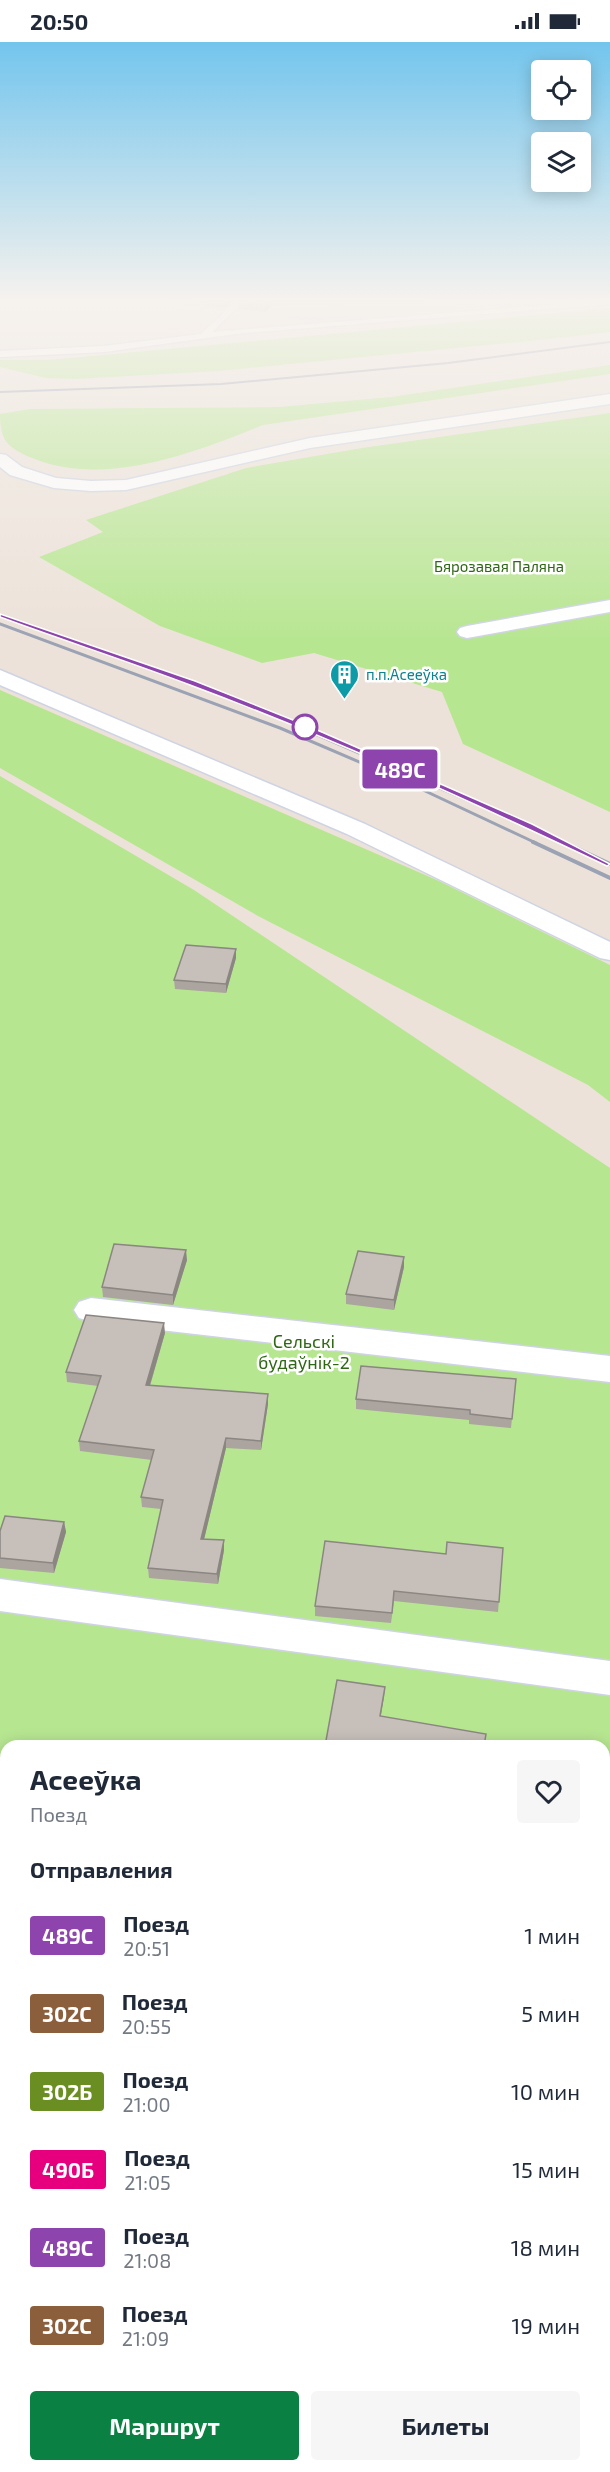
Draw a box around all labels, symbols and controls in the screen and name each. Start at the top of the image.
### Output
text: 20:50 [30,8,88,34]
map controls [531,60,591,192]
button: locate [531,60,591,120]
button: layers [531,132,591,192]
park label: Бярозавая Паляна [434,557,564,575]
building icon: п.п.Асееўка [329,658,361,700]
place label: п.п.Асееўка [366,665,447,684]
unlabelled marker [292,714,318,740]
line badge: 489С [358,750,442,788]
text: 489С [374,757,426,782]
park label: Сельскі будаўнік-2 [258,1330,350,1373]
button: heart [517,1760,580,1823]
text: Асееўка [30,1762,142,1796]
text: Поезд [30,1802,87,1826]
text: Отправления [30,1856,173,1882]
text: Поезд [123,1910,189,1936]
text: 1 мин [524,1922,580,1948]
text: 489С [42,1923,93,1948]
text: 20:51 [123,1936,170,1960]
text: Поезд [122,1988,188,2014]
text: 5 мин [521,2000,580,2026]
text: 302С [42,2001,92,2026]
text: 20:55 [122,2014,171,2038]
text: Поезд [122,2066,188,2092]
text: 10 мин [511,2078,580,2104]
text: 302Б [42,2079,92,2104]
text: 21:00 [122,2092,171,2116]
text: Поезд [124,2144,190,2170]
text: 15 мин [512,2156,580,2182]
text: 490Б [42,2157,94,2182]
text: 21:05 [124,2170,171,2194]
text: Поезд [123,2222,189,2248]
text: 18 мин [511,2234,580,2260]
text: 489С [42,2235,93,2260]
text: 21:08 [123,2248,171,2272]
text: Поезд [122,2300,188,2326]
text: 19 мин [512,2312,580,2338]
text: 302С [42,2313,92,2338]
text: 21:09 [122,2326,169,2350]
button: Маршрут [30,2391,299,2460]
button: Билеты [311,2391,580,2460]

